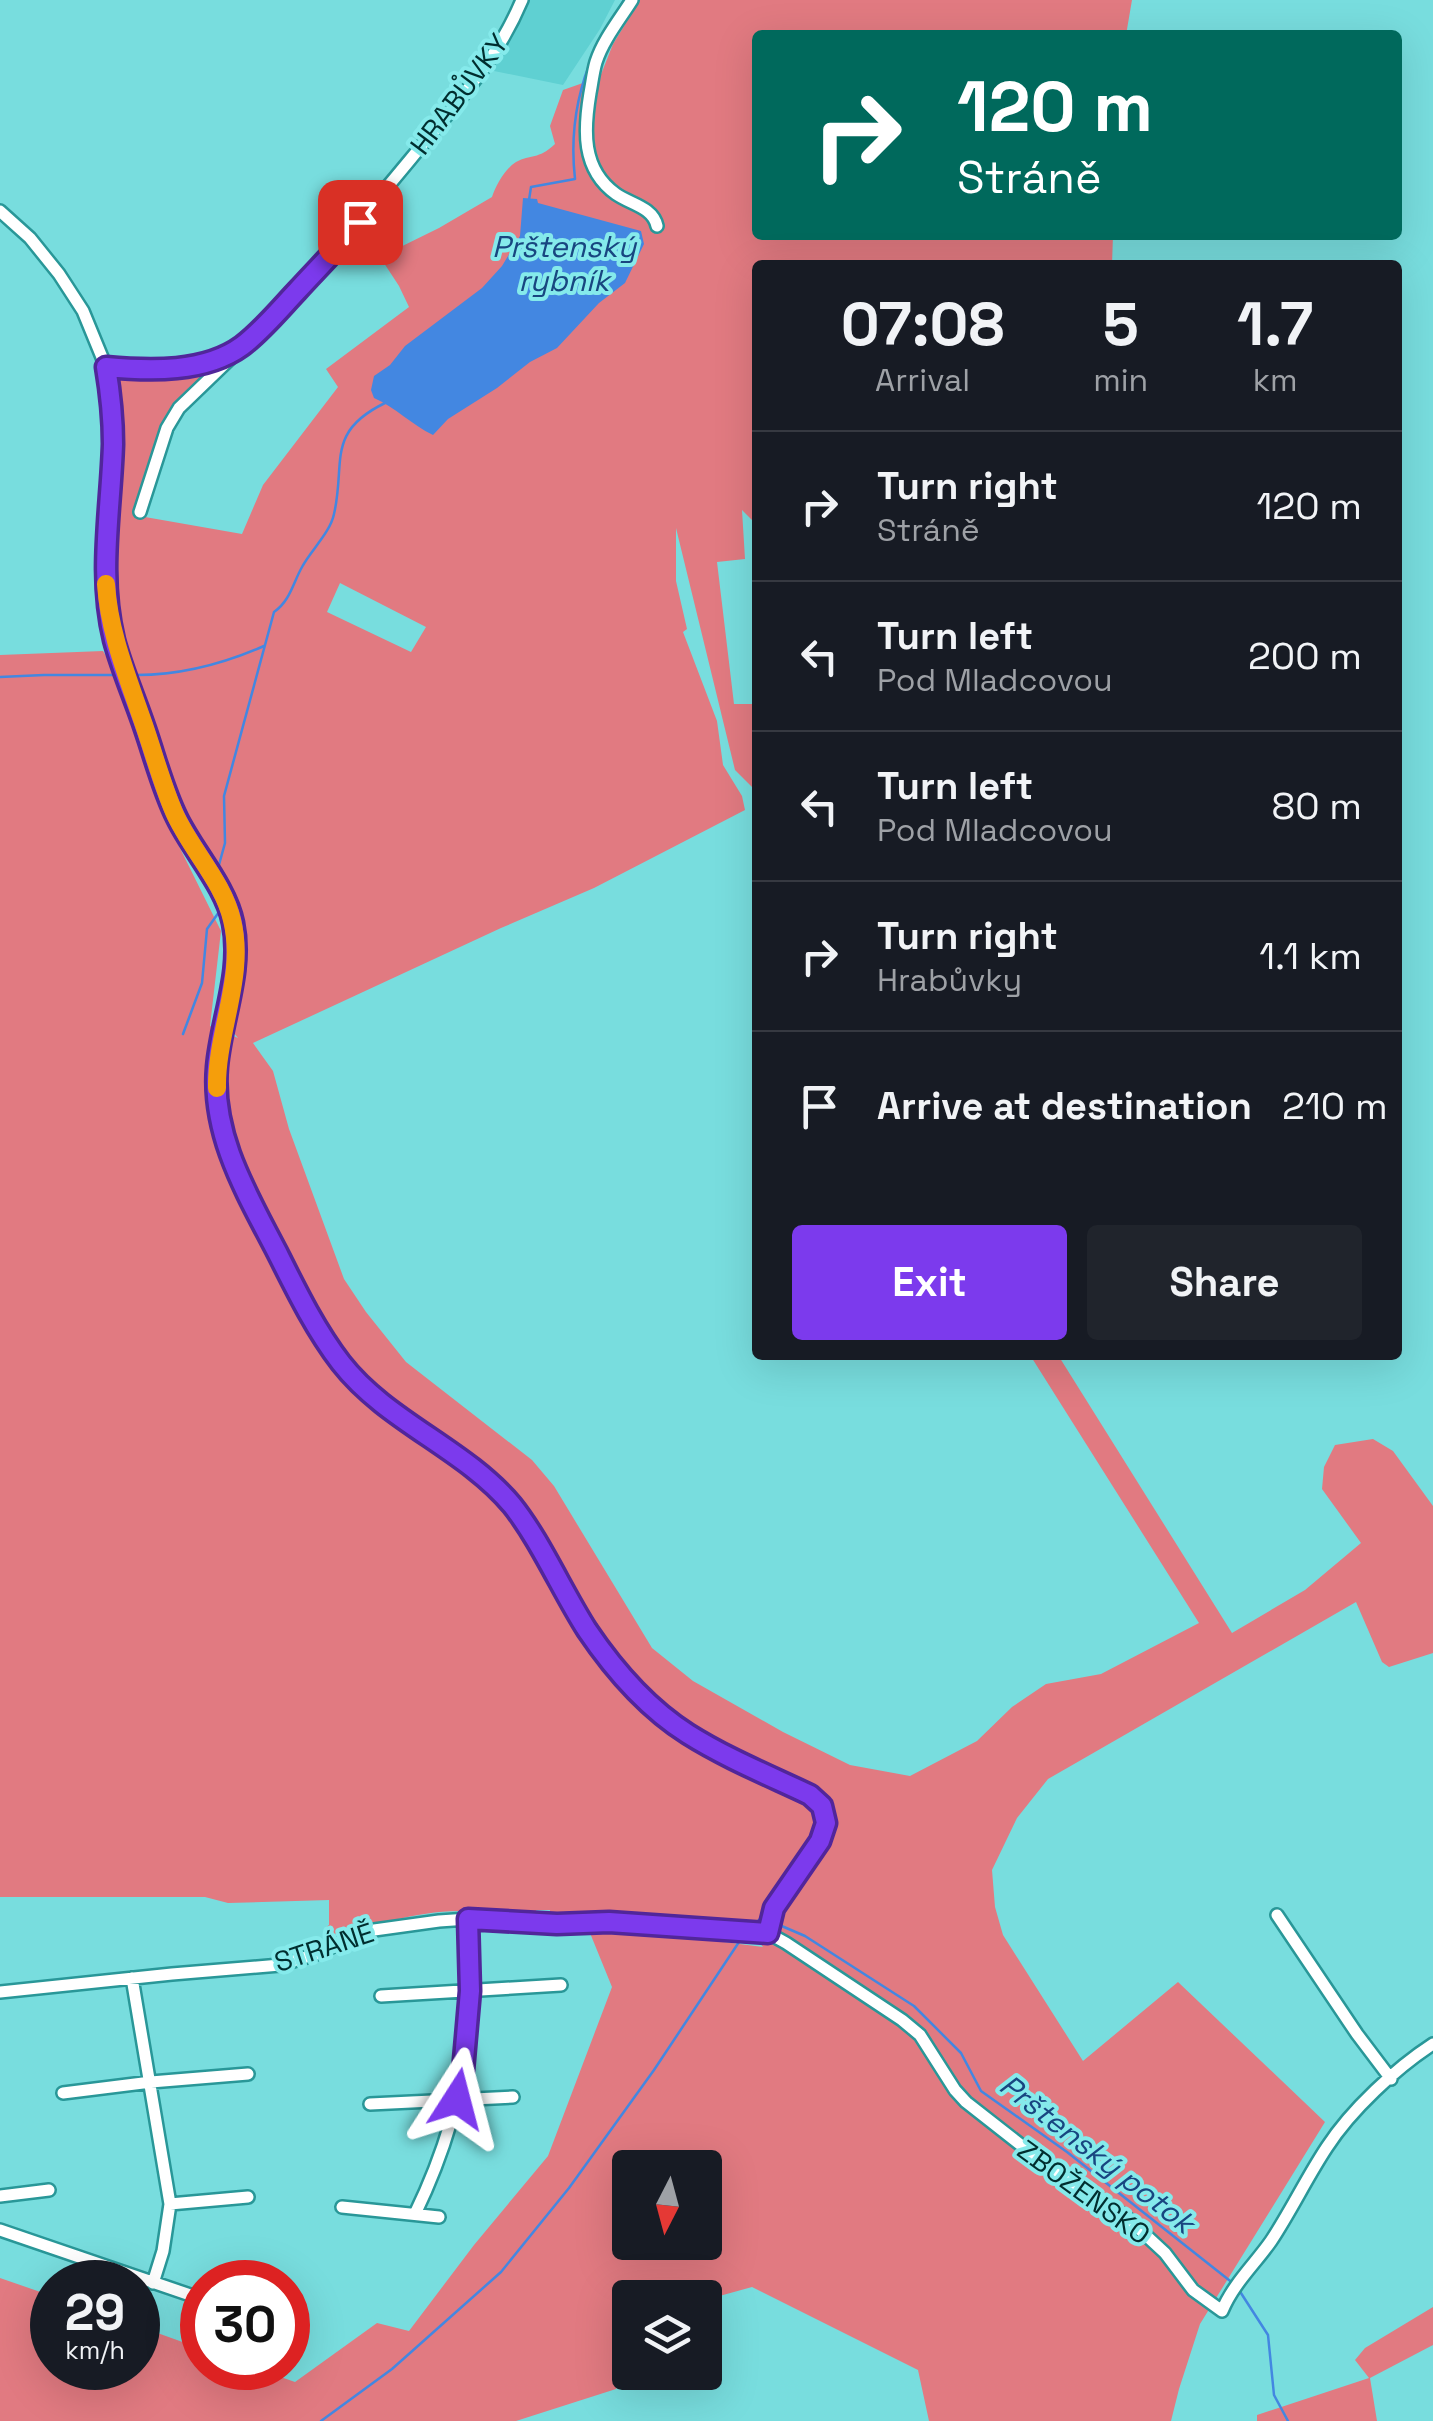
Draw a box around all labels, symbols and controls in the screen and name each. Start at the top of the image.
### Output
street label: HRABŮVKY [402,26,516,162]
text: 120 m [957,62,1153,151]
icon: right [792,70,922,200]
text: Stráně [957,149,1102,206]
pin [318,180,403,265]
icon: arrive [333,195,388,250]
water label: Prštenský rybník [492,227,638,300]
text: 07:08 [841,286,1004,363]
text: 5 [1103,286,1139,363]
text: 1.7 [1237,286,1313,363]
text: Arrival [875,360,970,400]
text: min [1093,360,1148,400]
text: km [1253,360,1297,400]
text: Turn right [877,462,1058,510]
icon: right [792,479,847,534]
text: 120 m [1256,482,1362,530]
text: Stráně [877,510,980,550]
text: Turn left [877,612,1033,660]
icon: left [792,629,847,684]
text: 200 m [1248,632,1362,680]
text: Pod Mladcovou [877,660,1113,700]
text: Turn left [877,762,1033,810]
icon: left [792,779,847,834]
text: 80 m [1272,782,1362,830]
text: Pod Mladcovou [877,810,1113,850]
text: Turn right [877,912,1058,960]
icon: right [792,929,847,984]
text: 1.1 km [1259,932,1362,980]
text: Hrabůvky [877,960,1022,1000]
icon: arrive [792,1079,847,1134]
text: Arrive at destination [877,1082,1252,1130]
text: 210 m [1282,1082,1388,1130]
button: Exit [792,1225,1067,1340]
button: Share [1087,1225,1362,1340]
street label: STRÁNĚ [270,1914,378,1980]
position arrow [405,2047,509,2151]
water label: Prštenský potok [992,2065,1205,2244]
street label: ZBOŽENSKO [1010,2132,1158,2252]
north arrow [612,2150,722,2260]
map controls [612,2150,722,2390]
speed limit sign: 30 [180,2260,310,2390]
button: layers [612,2280,722,2390]
text: 29 [65,2281,125,2345]
text: km/h [65,2334,125,2366]

